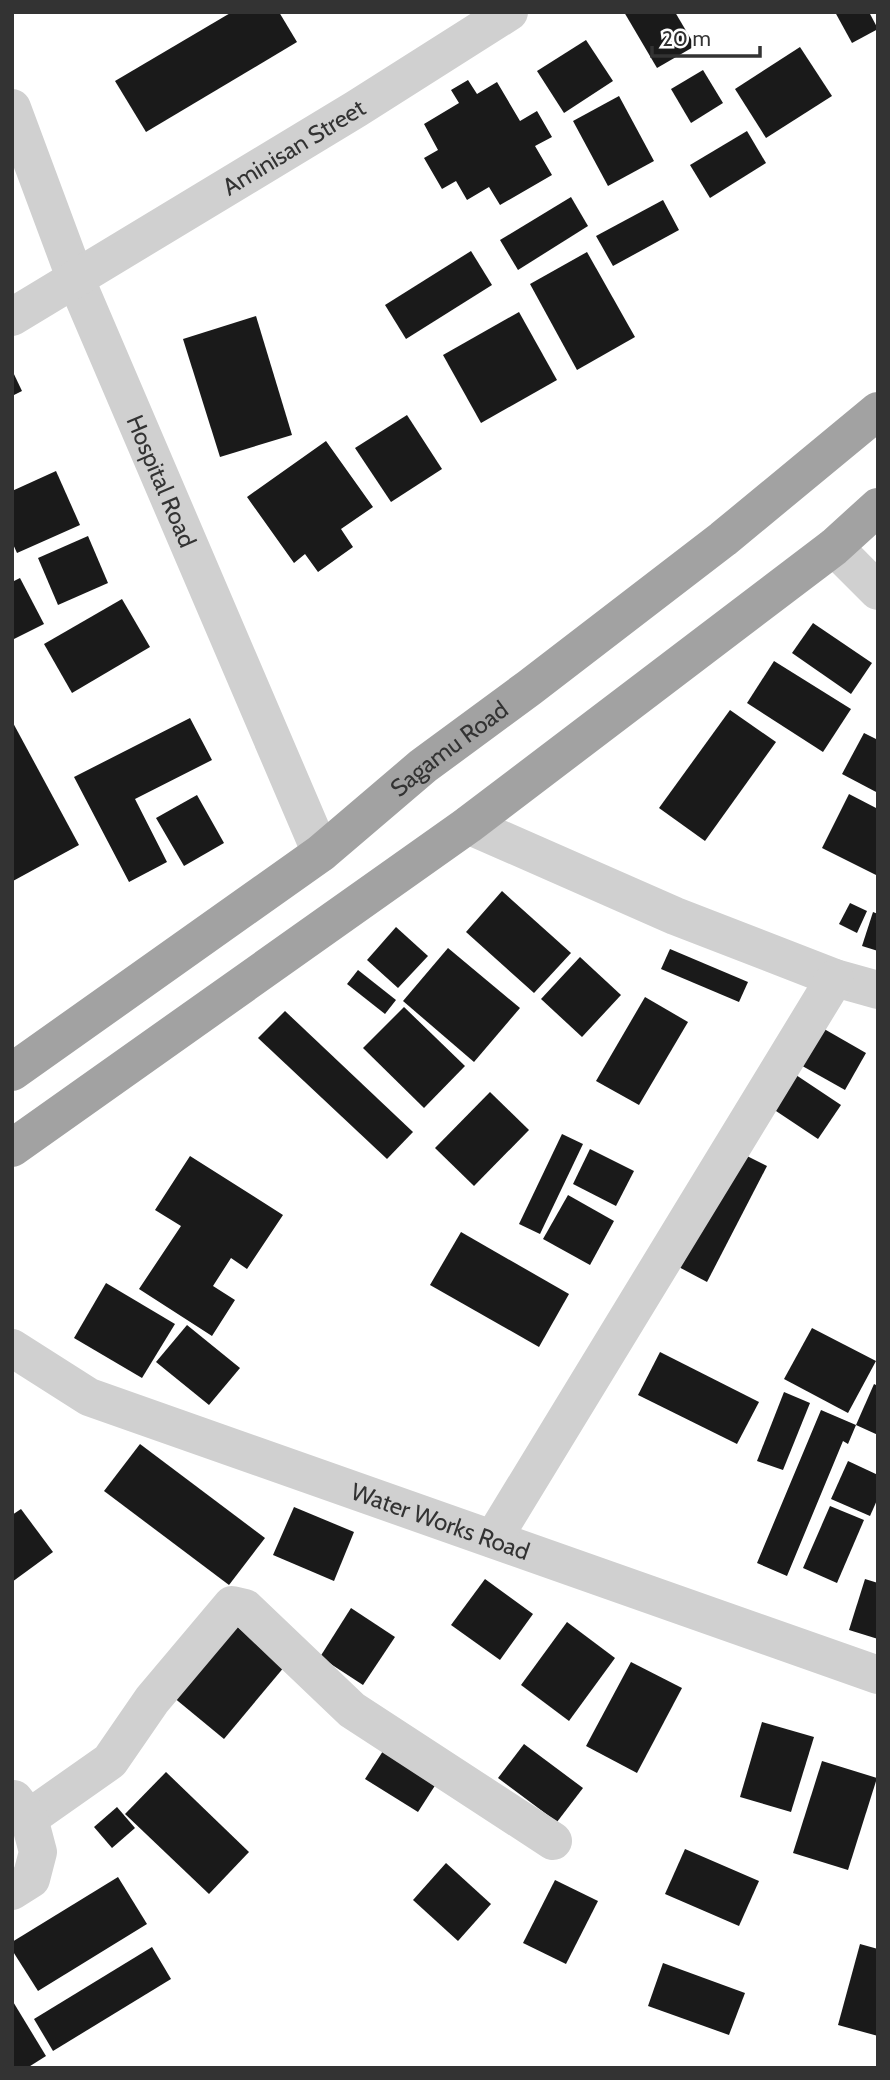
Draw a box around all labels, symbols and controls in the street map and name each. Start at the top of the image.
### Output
scale bar [652,14,760,58]
text: 20 m [662,26,711,51]
street label: Aminisan Street [217,93,370,201]
street label: Hospital Road [121,410,203,551]
street label: Sagamu Road [384,694,513,802]
street label: Water Works Road [347,1476,534,1566]

